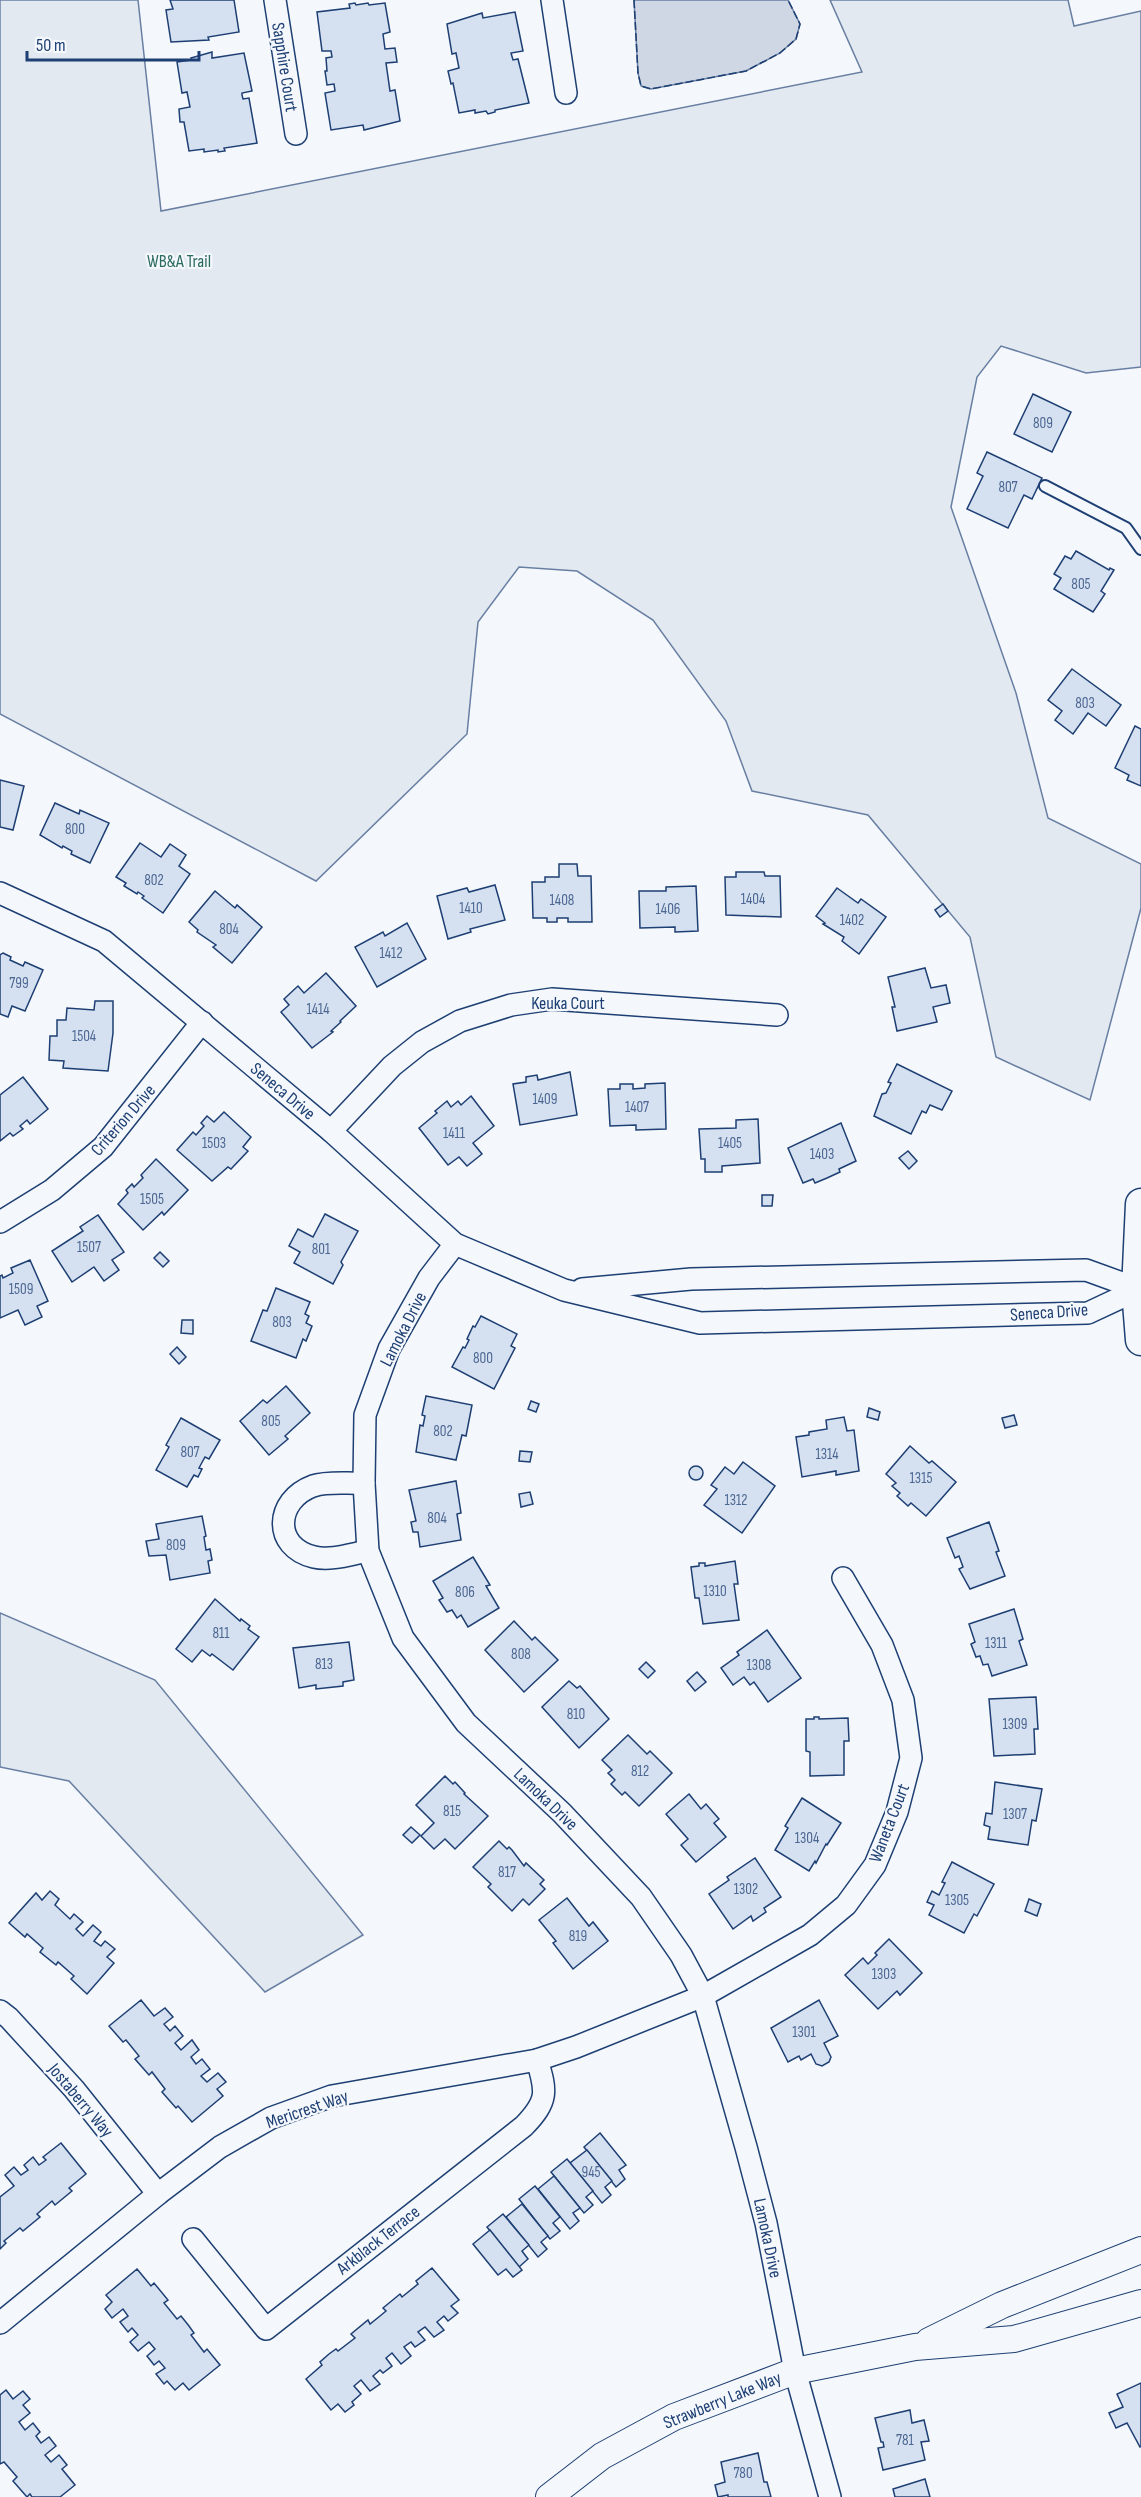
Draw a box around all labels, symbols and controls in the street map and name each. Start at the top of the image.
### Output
street label: Sapphire Court [267,21,302,114]
scale bar [27,24,200,62]
text: 50 m [36,35,66,56]
park label: WB&A Trail [147,251,211,272]
house number: 809 [1033,414,1053,433]
house number: 807 [998,478,1018,497]
house number: 805 [1071,575,1091,594]
house number: 803 [1075,694,1095,713]
house number: 800 [65,820,85,839]
house number: 802 [144,871,164,890]
house number: 1404 [741,890,765,909]
house number: 1408 [550,891,574,910]
house number: 1410 [459,899,483,918]
house number: 1406 [656,900,680,919]
house number: 1402 [840,911,864,930]
house number: 804 [219,920,239,939]
house number: 1412 [379,944,403,963]
house number: 799 [9,974,29,993]
street label: Keuka Court [531,993,605,1014]
house number: 1414 [306,1000,330,1019]
house number: 1504 [72,1027,96,1046]
street label: Seneca Drive [246,1058,319,1125]
street label: Criterion Drive [87,1080,160,1160]
house number: 1409 [533,1090,557,1109]
house number: 1407 [625,1098,649,1117]
house number: 1411 [443,1124,466,1143]
house number: 1503 [202,1134,226,1153]
house number: 1405 [718,1134,742,1153]
house number: 1403 [810,1145,834,1164]
house number: 1505 [140,1190,164,1209]
house number: 1507 [77,1238,101,1257]
house number: 801 [312,1240,331,1259]
house number: 1509 [9,1280,33,1299]
street label: Lamoka Drive [376,1288,431,1370]
street label: Seneca Drive [1009,1299,1089,1326]
house number: 803 [272,1313,292,1332]
house number: 800 [473,1349,493,1368]
house number: 805 [261,1412,281,1431]
house number: 802 [433,1422,453,1441]
house number: 807 [180,1443,200,1462]
house number: 1314 [815,1445,839,1464]
house number: 1315 [910,1469,932,1488]
house number: 1312 [724,1491,748,1510]
house number: 804 [427,1509,447,1528]
house number: 809 [166,1536,186,1555]
house number: 1310 [703,1582,727,1601]
house number: 806 [455,1583,475,1602]
house number: 811 [212,1624,230,1643]
house number: 1311 [985,1634,1008,1653]
house number: 808 [511,1645,531,1664]
house number: 813 [315,1655,333,1674]
house number: 1308 [747,1656,771,1675]
house number: 810 [567,1705,585,1724]
house number: 1309 [1003,1715,1027,1734]
house number: 812 [631,1762,649,1781]
street label: Lamoka Drive [509,1764,582,1835]
street label: Waneta Court [865,1780,914,1866]
house number: 815 [443,1802,461,1821]
house number: 1307 [1003,1805,1027,1824]
house number: 1304 [795,1829,819,1848]
house number: 817 [498,1863,516,1882]
house number: 1302 [734,1880,758,1899]
house number: 1305 [945,1891,969,1910]
house number: 819 [569,1927,587,1946]
house number: 1303 [872,1965,896,1984]
house number: 1301 [792,2023,816,2042]
street label: Jostaberry Way [43,2058,118,2142]
street label: Mericrest Way [263,2086,351,2133]
house number: 945 [582,2163,600,2182]
street label: Lamoka Drive [749,2196,786,2280]
street label: Arkblack Terrace [332,2202,424,2280]
street label: Strawberry Lake Way [660,2367,784,2434]
house number: 781 [896,2431,915,2450]
house number: 780 [733,2464,753,2483]

